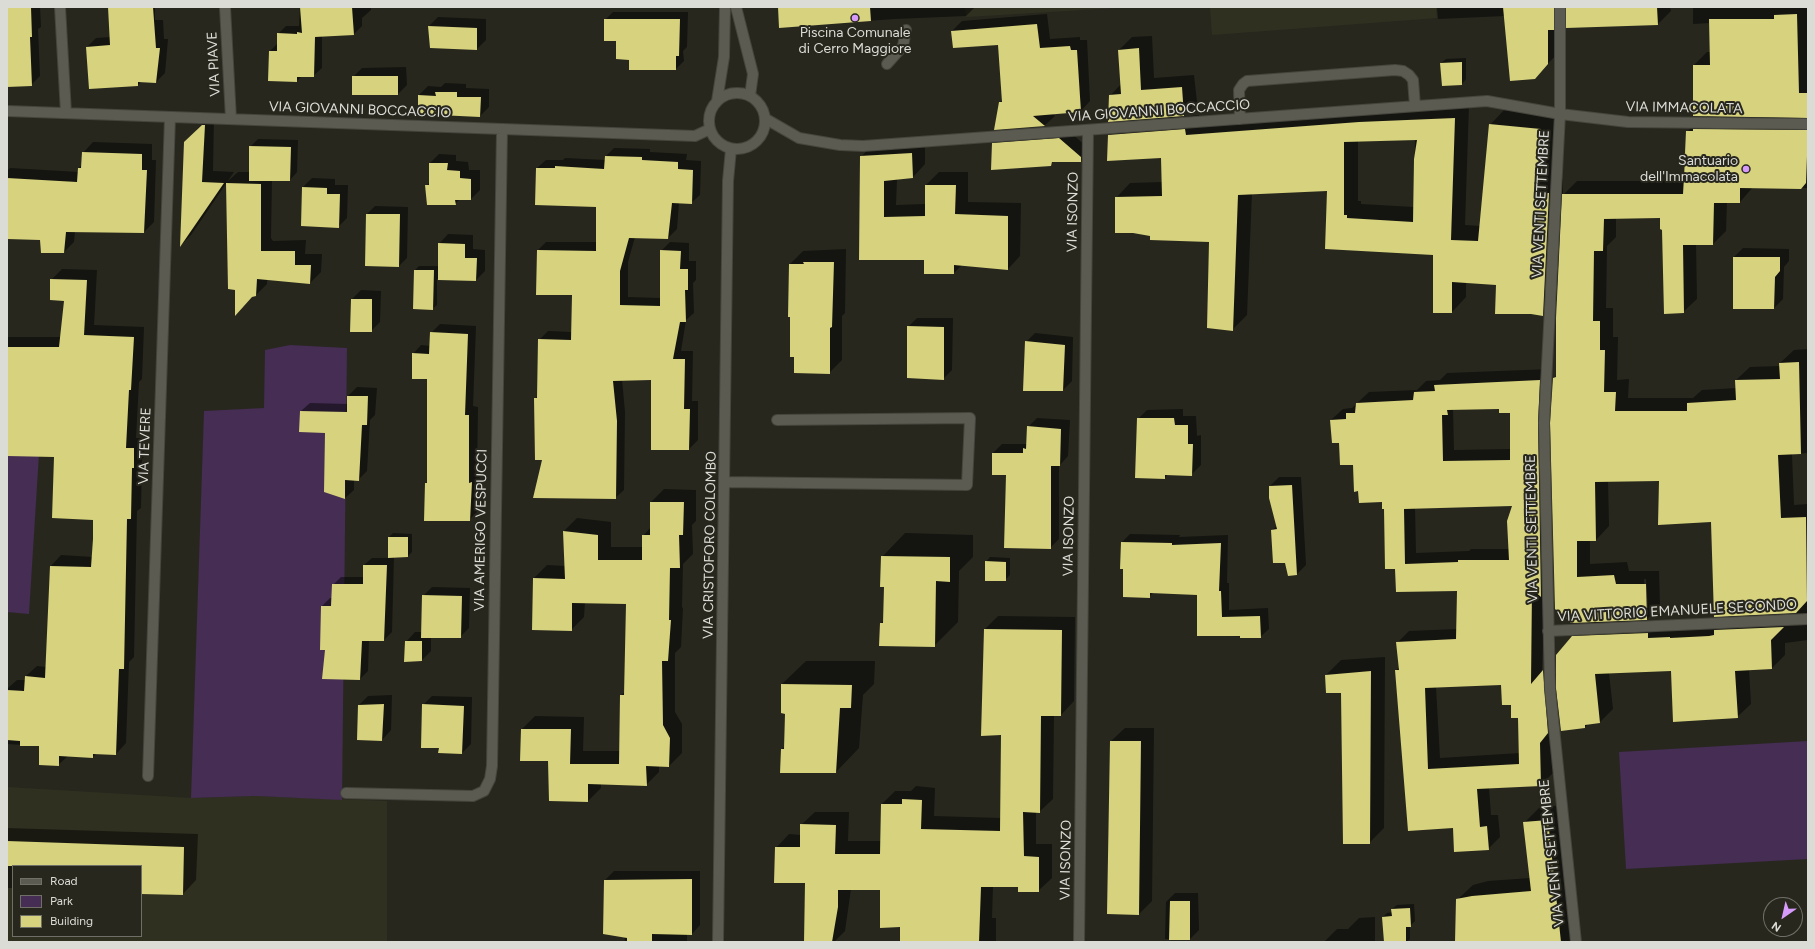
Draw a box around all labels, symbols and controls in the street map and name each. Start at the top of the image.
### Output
marker: Piscina Comunale di Cerro Maggiore [850,13,860,23]
place label: Piscina Comunale di Cerro Maggiore [799,25,911,58]
street label: VIA PIAVE [204,31,224,97]
street label: VIA GIOVANNI BOCCACCIO [1067,96,1251,126]
street label: VIA GIOVANNI BOCCACCIO [269,98,451,122]
street label: VIA IMMACOLATA [1625,99,1743,117]
street label: VIA VENTI SETTEMBRE [1529,130,1553,278]
place label: Santuario dell'Immacolata [1640,153,1738,186]
marker: Santuario dell'Immacolata [1741,164,1751,174]
street label: VIA ISONZO [1064,172,1082,252]
street label: VIA TEVERE [135,407,155,485]
street label: VIA AMERIGO VESPUCCI [471,449,491,611]
street label: VIA CRISTOFORO COLOMBO [700,451,720,639]
street label: VIA VENTI SETTEMBRE [1522,455,1542,603]
street label: VIA ISONZO [1060,496,1078,576]
street label: VIA VITTORIO EMANUELE SECONDO [1557,596,1797,626]
street label: VIA VENTI SETTEMBRE [1536,778,1568,928]
street label: VIA ISONZO [1057,820,1075,900]
legend [12,865,142,937]
text: Road [50,874,78,888]
text: Park [50,894,73,908]
north arrow [1763,897,1803,937]
text: Building [50,914,93,928]
text: N [1769,919,1784,934]

